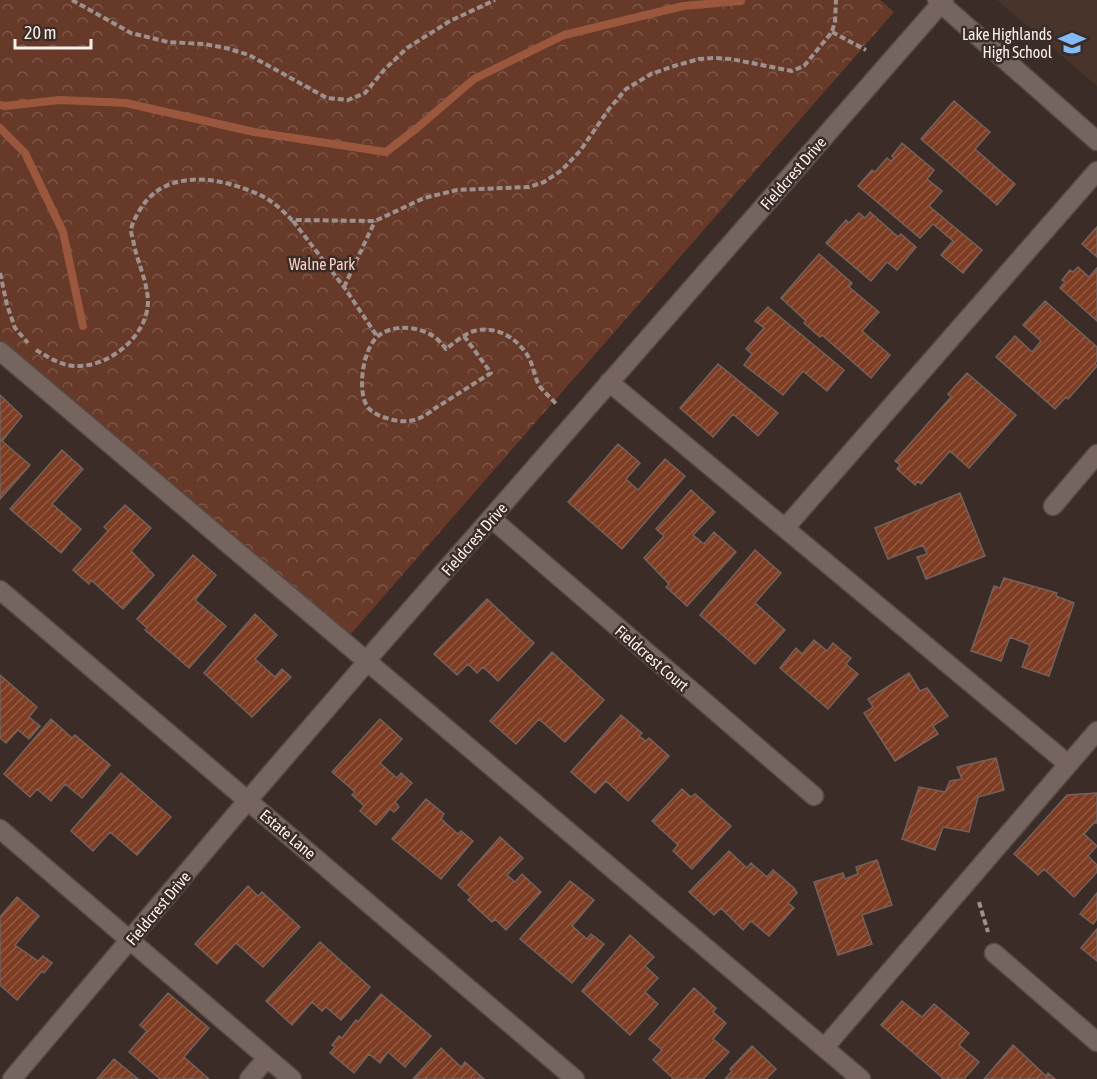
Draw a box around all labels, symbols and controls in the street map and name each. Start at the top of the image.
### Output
scale bar [15,12,92,50]
text: 20 m [24,22,56,43]
place label: Lake Highlands High School [962,25,1053,62]
school or university icon: Lake Highlands High School [1057,28,1087,58]
street label: Fieldcrest Drive [757,133,829,213]
park label: Walne Park [289,255,355,273]
street label: Fieldcrest Drive [438,499,510,579]
street label: Fieldcrest Court [612,621,693,695]
street label: Estate Lane [257,806,319,862]
street label: Fieldcrest Drive [122,868,194,948]

